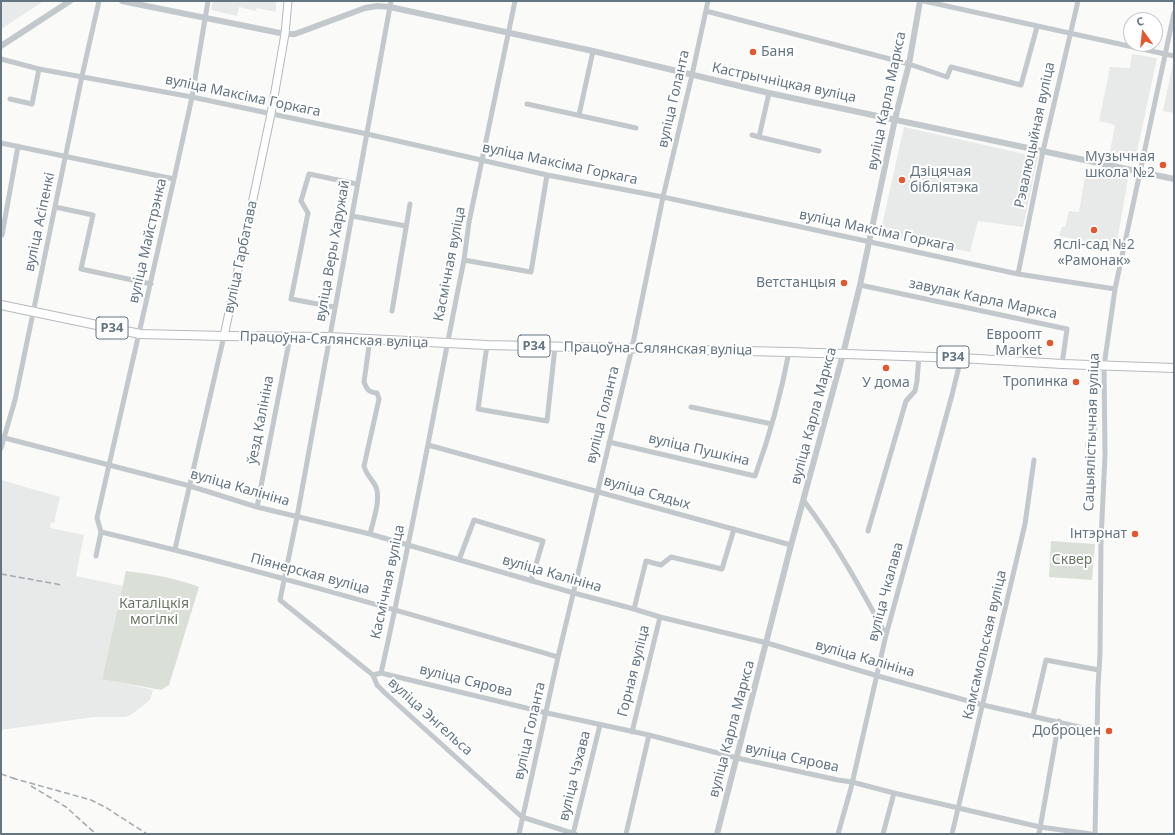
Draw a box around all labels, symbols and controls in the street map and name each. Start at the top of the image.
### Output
north arrow [1123,12,1163,52]
text: С [1135,13,1145,29]
street label: вуліца Карла Маркса [864,30,910,172]
place label: Баня [761,44,794,60]
marker: Баня [748,47,758,57]
street label: вуліца Голанта [655,49,693,149]
street label: Кастрычніцкая вуліца [710,60,858,106]
street label: Рэвалюцыйная вуліца [1011,60,1059,210]
street label: вуліца Максіма Горкага [164,71,322,121]
street label: вуліца Максіма Горкага [481,139,639,189]
place label: Музычная школа №2 [1085,149,1155,182]
marker: Музычная школа №2 [1158,160,1168,170]
place label: Дзіцячая бібліятэка [910,164,979,196]
street label: вуліца Асіпенкі [21,171,59,273]
marker: Дзіцячая бібліятэка [897,175,907,185]
street label: вуліца Майстрэнка [125,177,171,305]
street label: вуліца Веры Харужай [312,179,354,323]
street label: вуліца Гарбатава [221,199,261,315]
street label: Касмічная вуліца [431,205,469,323]
street label: вуліца Максіма Горкага [798,206,956,256]
marker: Яслі-сад №2 «Рамонак» [1089,225,1099,235]
place label: Яслі-сад №2 «Рамонак» [1053,237,1135,270]
place label: Ветстанцыя [756,275,836,291]
street label: завулак Карла Маркса [907,275,1059,323]
marker: Ветстанцыя [839,278,849,288]
road number: Р34 [96,317,128,339]
place label: Евроопт Market [986,327,1042,360]
street label: Працоўна-Сялянская вуліца [239,328,429,352]
road number: Р34 [518,335,550,357]
marker: Евроопт Market [1045,338,1055,348]
street label: Працоўна-Сялянская вуліца [563,339,753,359]
street label: вуліца Карла Маркса [788,346,840,486]
road number: Р34 [937,346,969,368]
street label: Сацыялістычная вуліца [1081,352,1103,512]
marker: У дома [881,363,891,373]
street label: вуліца Голанта [583,365,623,465]
street label: ўезд Калініна [244,374,278,466]
place label: Тропинка [1003,374,1068,390]
place label: У дома [862,375,910,391]
marker: Тропинка [1071,377,1081,387]
street label: вуліца Пушкіна [647,430,751,470]
street label: вуліца Калініна [188,466,292,510]
street label: вуліца Сядых [602,473,692,513]
street label: Касмічная вуліца [368,523,408,641]
place label: Інтэрнат [1070,526,1127,542]
marker: Інтэрнат [1130,529,1140,539]
street label: вуліца Чкалава [865,541,907,643]
street label: Піянерская вуліца [249,550,371,598]
street label: вуліца Калініна [500,552,604,596]
park label: Сквер [1052,552,1092,568]
street label: Камсамольская вуліца [960,569,1010,721]
park label: Каталіцкія могілкі [119,596,189,628]
street label: Горная вуліца [614,623,654,719]
street label: вуліца Калініна [813,637,917,681]
street label: вуліца Карла Маркса [706,659,758,799]
street label: вуліца Сярова [418,661,514,701]
street label: вуліца Энгельса [384,675,476,759]
street label: вуліца Голанта [511,681,549,781]
place label: Доброцен [1032,723,1101,739]
marker: Доброцен [1104,726,1114,736]
street label: вуліца Чэхава [556,729,594,823]
street label: вуліца Сярова [744,740,840,776]

